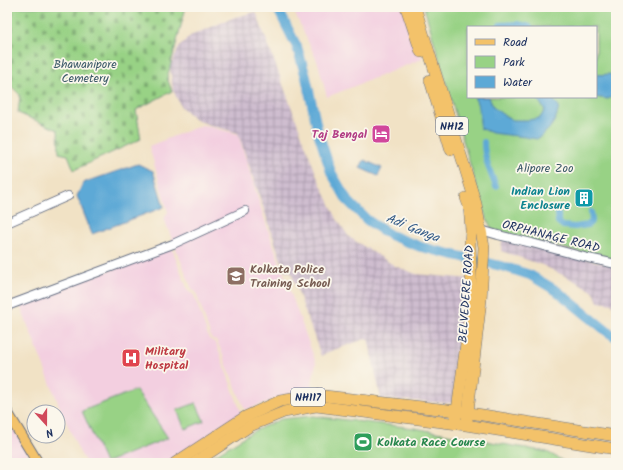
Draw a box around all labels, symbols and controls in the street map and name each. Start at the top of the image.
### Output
legend [467,26,597,98]
text: Road [503,33,528,52]
text: Park [503,53,525,72]
park label: Bhawanipore Cemetery [53,55,117,88]
text: Water [503,73,533,92]
road number: NH12 [436,117,468,135]
hotel icon: Taj Bengal [370,123,392,145]
place label: Taj Bengal [312,125,368,144]
park label: Alipore Zoo [517,159,573,178]
place label: Indian Lion Enclosure [511,182,570,215]
building icon: Indian Lion Enclosure [573,187,595,209]
water label: Adi Ganga [383,208,443,249]
street label: ORPHANAGE ROAD [500,215,602,258]
street label: BELVEDERE ROAD [454,244,479,343]
place label: Kolkata Police Training School [250,260,331,293]
school or university icon: Kolkata Police Training School [225,265,247,287]
place label: Military Hospital [145,342,189,375]
hospital icon: Military Hospital [120,347,142,369]
road number: NH117 [291,388,325,406]
north arrow [26,404,66,444]
text: N [43,423,56,442]
sports icon: Kolkata Race Course [352,431,374,453]
place label: Kolkata Race Course [377,433,485,452]

